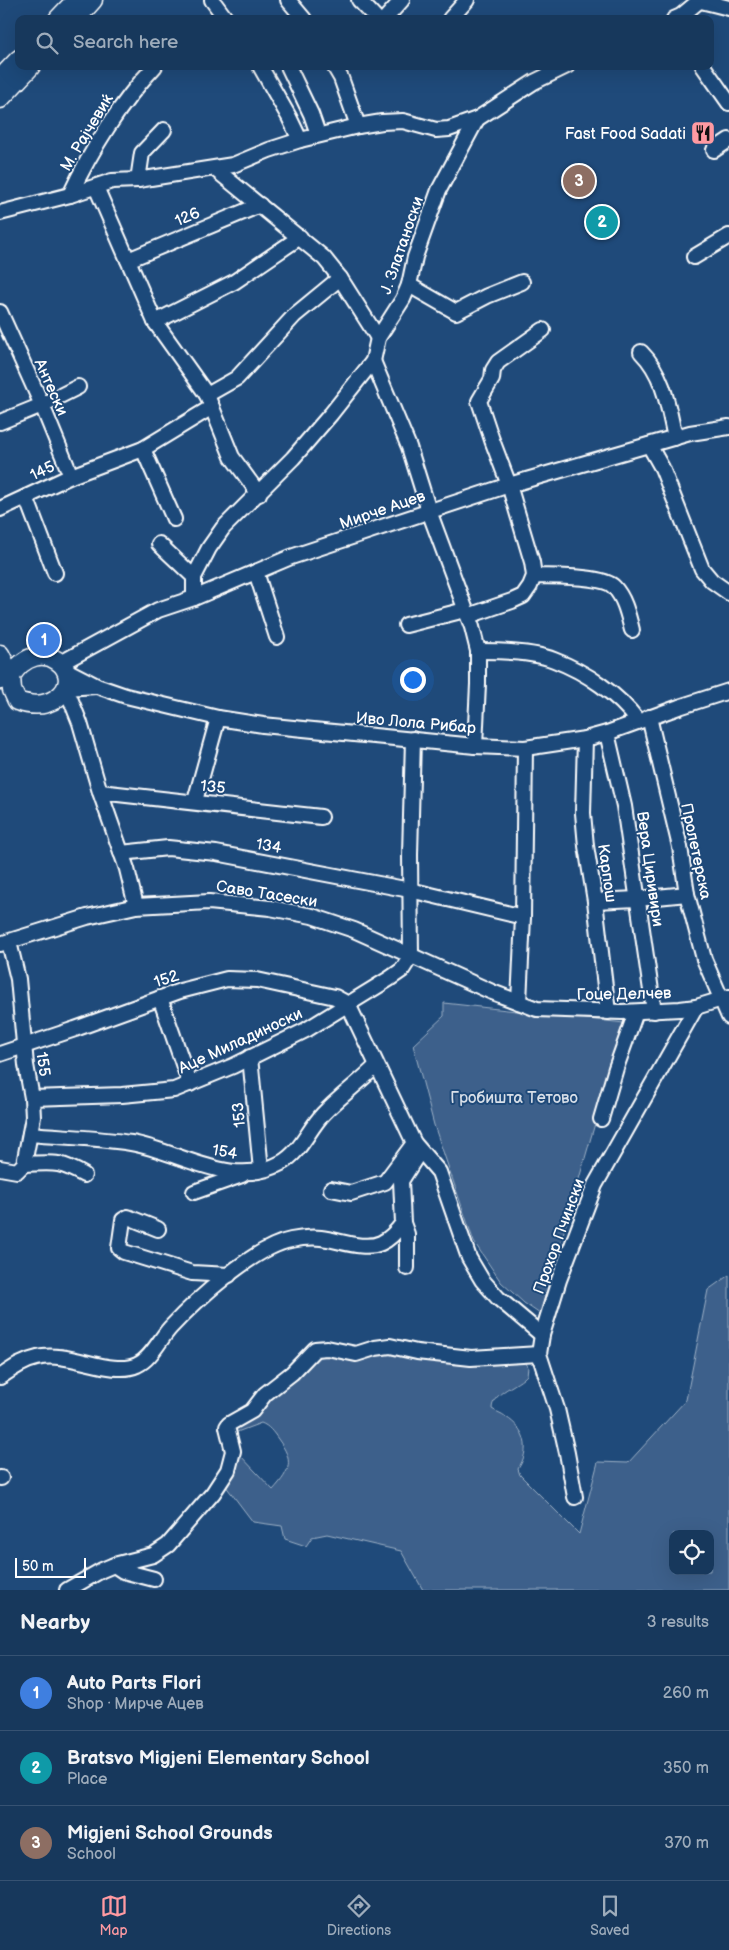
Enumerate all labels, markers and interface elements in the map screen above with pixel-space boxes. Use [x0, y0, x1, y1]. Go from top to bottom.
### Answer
search box [15, 15, 714, 70]
icon: search [33, 29, 61, 57]
text: Search here [73, 31, 178, 54]
street label: М. Рајчевиќ [57, 90, 118, 175]
restaurant icon: Fast Food Sadati [690, 120, 716, 146]
place label: Fast Food Sadati [565, 125, 686, 144]
pin: 3 [563, 162, 595, 200]
street label: Ј. Златаноски [377, 194, 428, 297]
pin: 2 [586, 203, 618, 241]
street label: 126 [172, 204, 203, 231]
street label: Антески [29, 355, 72, 419]
street label: 145 [27, 457, 58, 485]
street label: Мирче Ацев [337, 487, 428, 534]
pin: 1 [28, 621, 60, 659]
your location [400, 667, 426, 693]
street label: Иво Лола Рибар [355, 709, 477, 738]
street label: 135 [199, 777, 226, 798]
street label: Пролетерска [676, 801, 715, 902]
street label: Вера Циривири [632, 810, 667, 928]
street label: 134 [254, 835, 283, 858]
street label: Карпош [593, 843, 620, 904]
street label: Саво Тасески [215, 877, 319, 912]
street label: 152 [152, 966, 182, 992]
street label: Гоце Делчев [577, 984, 672, 1005]
street label: Аце Миладиноски [175, 1004, 306, 1079]
street label: 155 [31, 1051, 54, 1078]
park label: Гробишта Тетово [450, 1089, 578, 1108]
street label: 153 [229, 1101, 250, 1128]
street label: 154 [211, 1141, 239, 1164]
street label: Прохор Пчински [530, 1176, 589, 1297]
map controls [669, 1530, 714, 1575]
button: locate [669, 1530, 714, 1575]
scale bar [15, 1555, 86, 1578]
text: 50 m [22, 1558, 54, 1575]
text: Nearby [20, 1610, 90, 1635]
text: 3 results [647, 1613, 709, 1632]
text: Auto Parts Flori [67, 1672, 201, 1695]
text: 1 [33, 1684, 39, 1703]
text: 260 m [663, 1684, 709, 1703]
text: Shop · Мирче Ацев [67, 1695, 204, 1714]
text: Bratsvo Migjeni Elementary School [67, 1747, 370, 1770]
text: 2 [31, 1759, 41, 1778]
text: 350 m [663, 1759, 709, 1778]
text: Place [67, 1770, 108, 1789]
text: Migjeni School Grounds [67, 1822, 273, 1845]
text: 3 [31, 1834, 41, 1853]
text: 370 m [664, 1834, 709, 1853]
text: School [67, 1845, 116, 1864]
tab: Map [100, 1892, 128, 1939]
tab: Directions [327, 1892, 391, 1939]
tab: Saved [590, 1892, 629, 1939]

